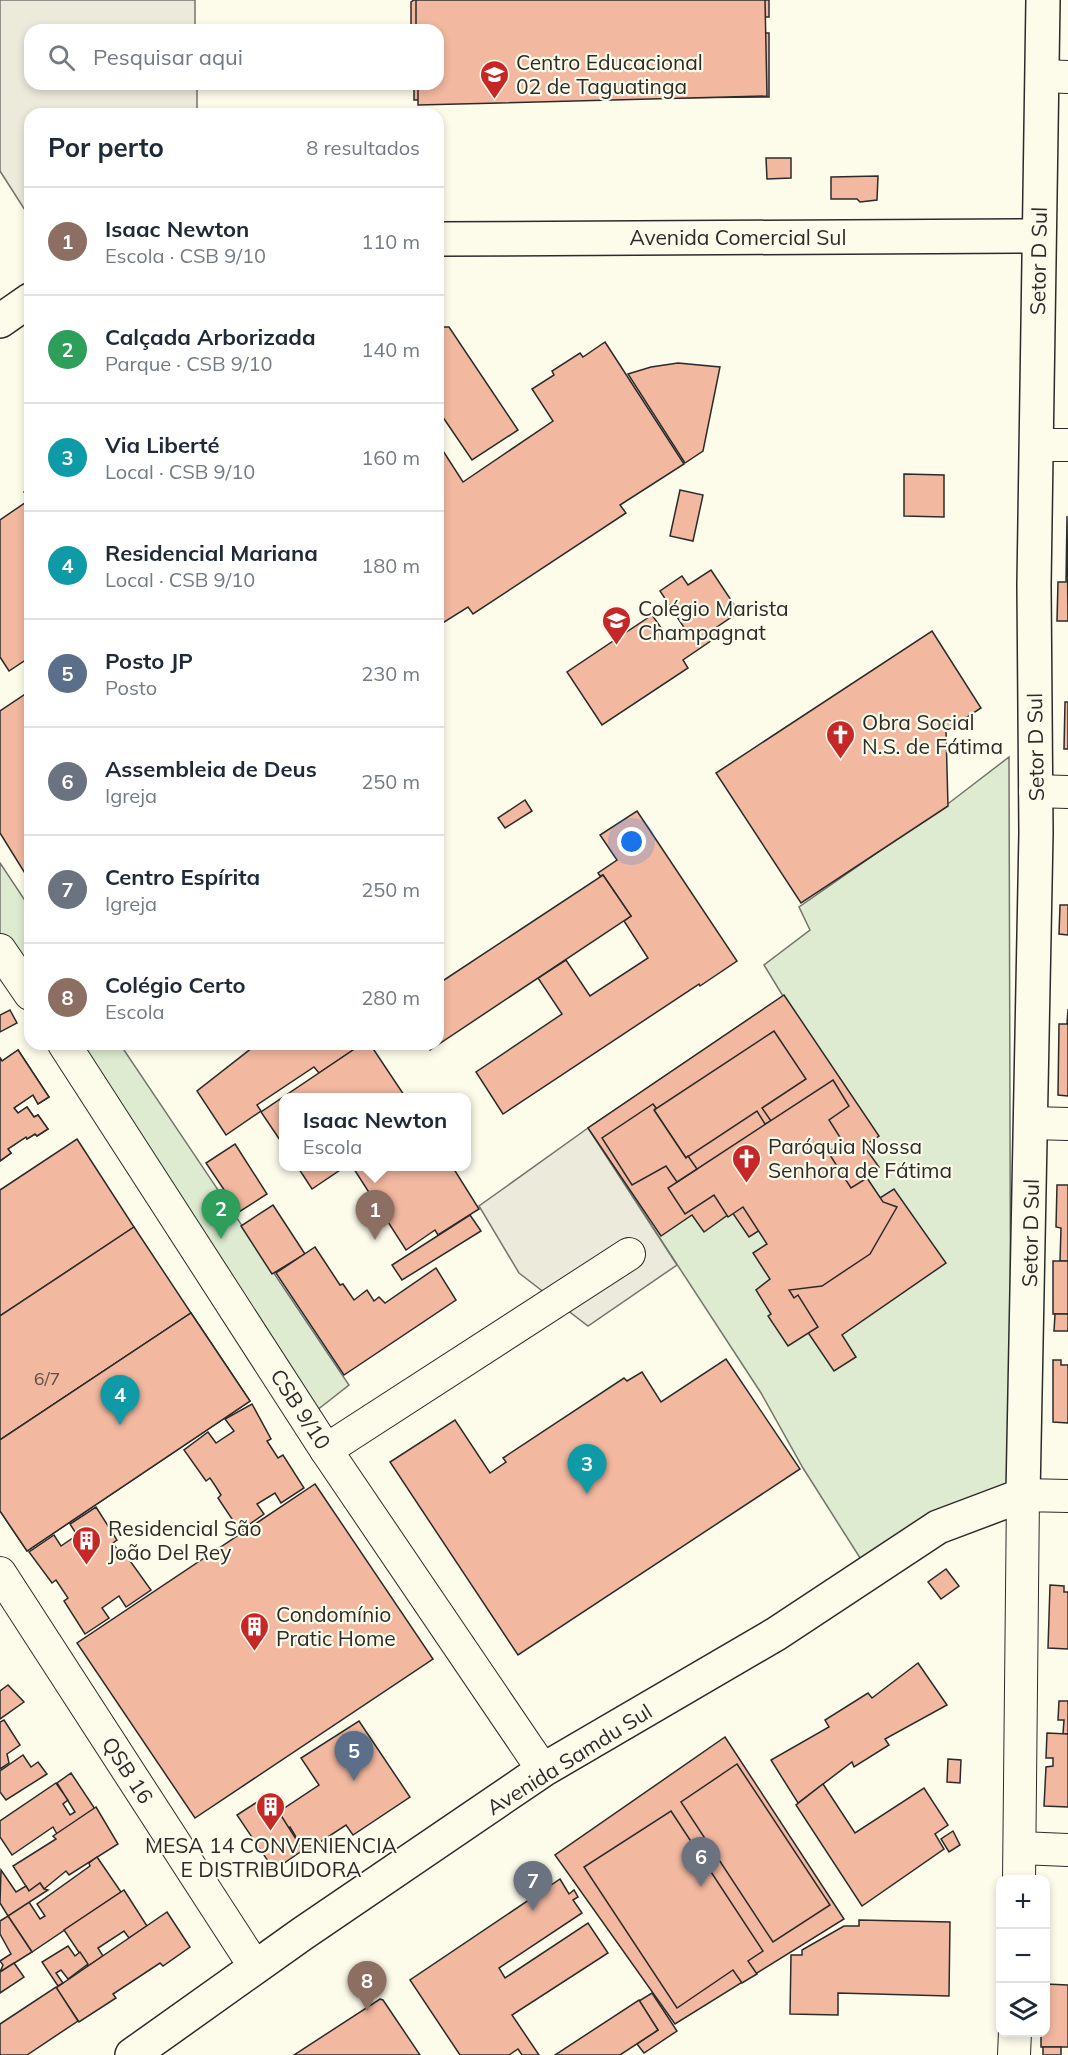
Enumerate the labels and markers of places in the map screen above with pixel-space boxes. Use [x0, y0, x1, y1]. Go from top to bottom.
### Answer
place label: Centro Educacional 02 de Taguatinga [516, 49, 703, 99]
school or university icon: Centro Educacional 02 de Taguatinga [479, 58, 511, 100]
place label: Colégio Marista Champagnat [638, 595, 789, 645]
school or university icon: Colégio Marista Champagnat [601, 604, 633, 646]
place label: Obra Social N.S. de Fátima [862, 709, 1003, 759]
church icon: Obra Social N.S. de Fátima [825, 718, 857, 760]
place label: Paróquia Nossa Senhora de Fátima [768, 1133, 952, 1183]
church icon: Paróquia Nossa Senhora de Fátima [731, 1142, 763, 1184]
pin: 2 [202, 1190, 240, 1239]
pin: 1 [356, 1190, 394, 1240]
pin: 4 [100, 1376, 140, 1425]
pin: 3 [568, 1444, 606, 1494]
place label: Residencial São João Del Rey [108, 1515, 262, 1565]
building icon: Residencial São João Del Rey [71, 1524, 103, 1566]
place label: Condomínio Pratic Home [276, 1601, 396, 1651]
building icon: Condomínio Pratic Home [239, 1610, 271, 1652]
pin: 5 [334, 1732, 374, 1781]
building icon: MESA 14 CONVENIENCIA E DISTRIBUIDORA [255, 1790, 287, 1832]
place label: MESA 14 CONVENIENCIA E DISTRIBUIDORA [145, 1832, 398, 1882]
pin: 6 [682, 1838, 720, 1887]
pin: 7 [514, 1862, 552, 1911]
pin: 8 [348, 1962, 386, 2011]

